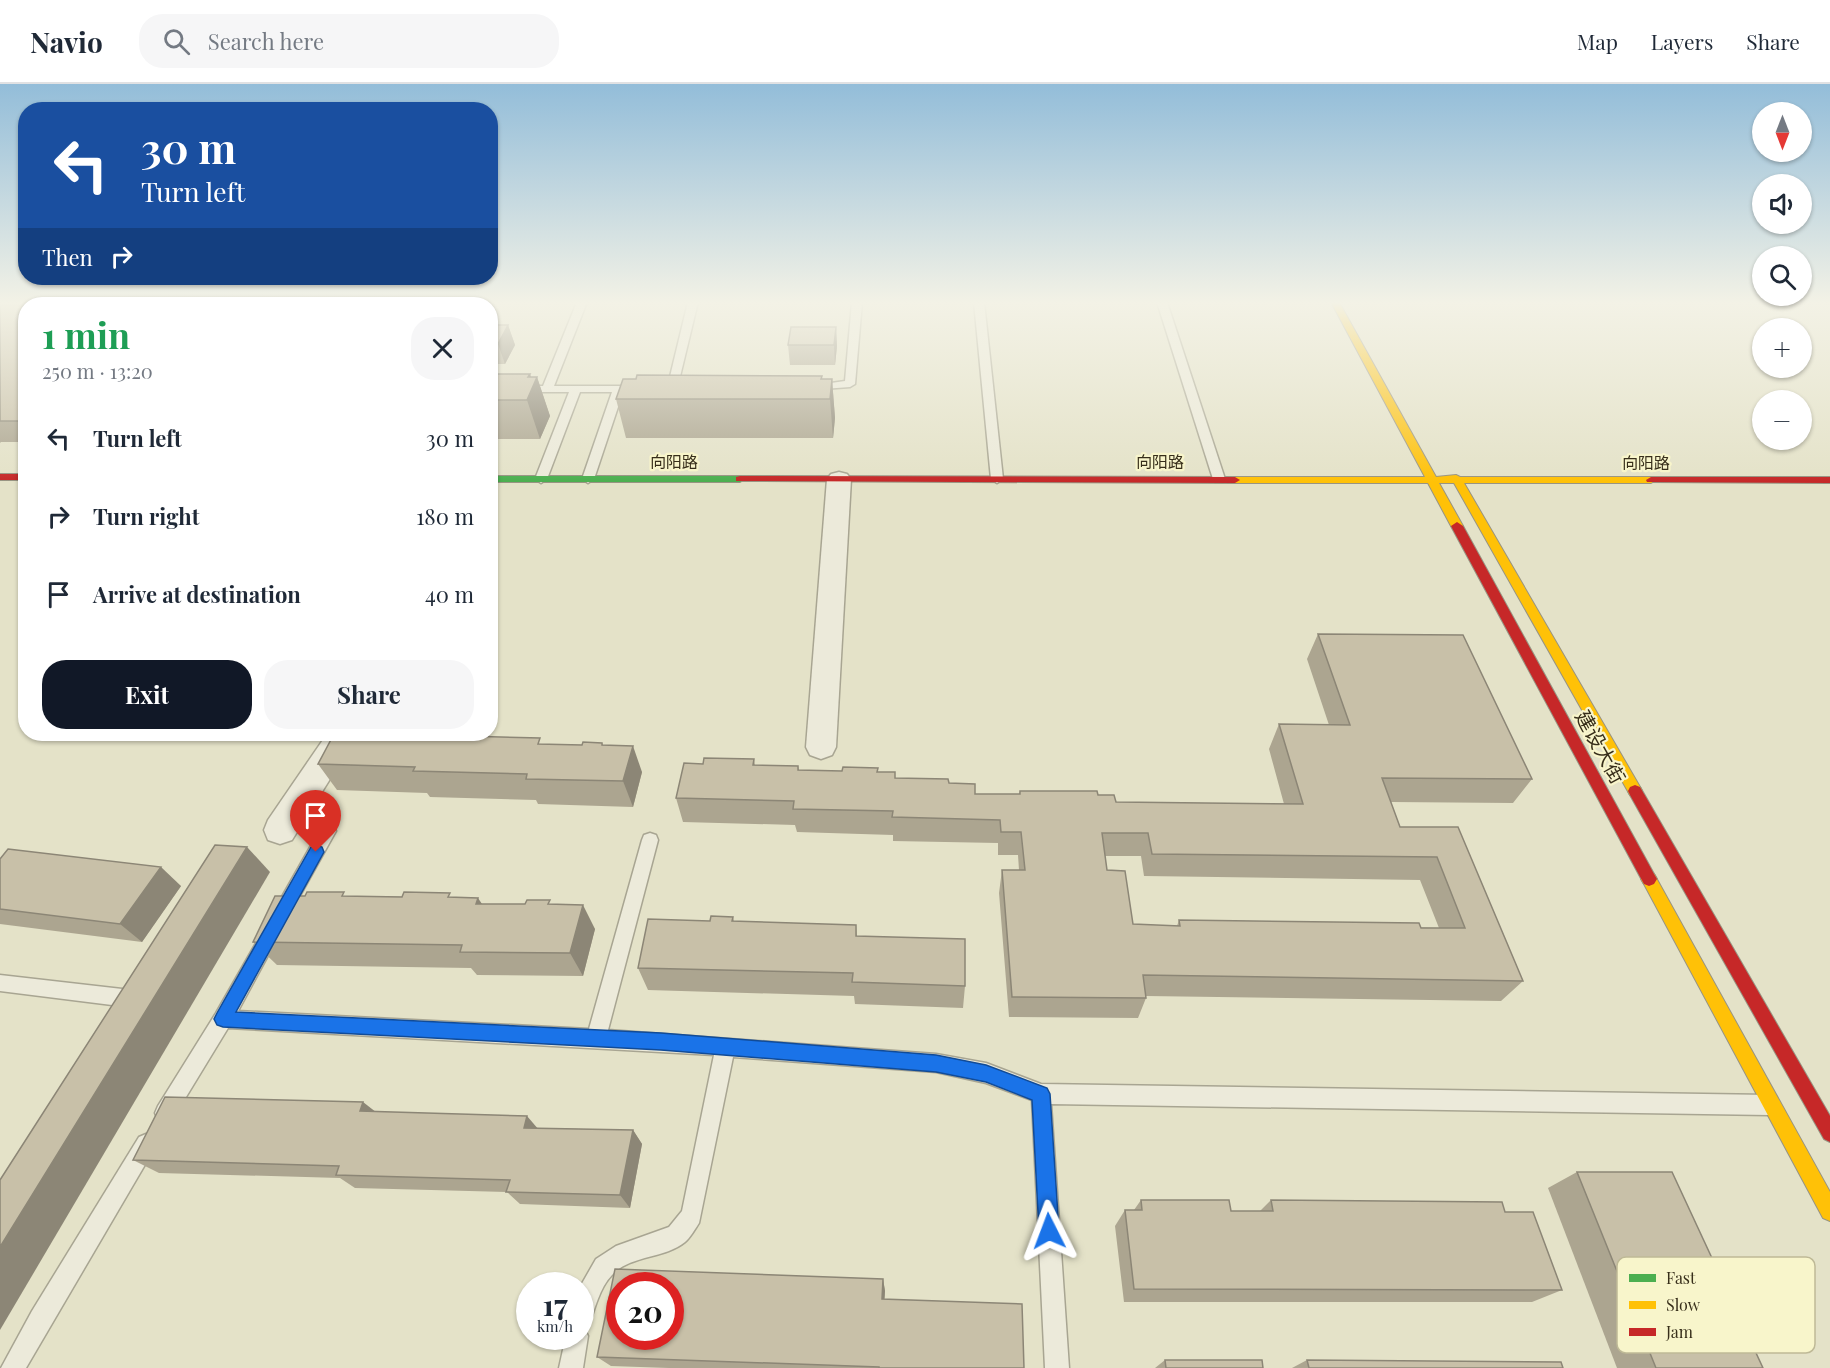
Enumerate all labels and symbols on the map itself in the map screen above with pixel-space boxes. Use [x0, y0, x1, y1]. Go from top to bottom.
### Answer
north arrow [1752, 102, 1812, 162]
street label: 向阳路 [650, 451, 698, 472]
street label: 向阳路 [1136, 451, 1184, 472]
street label: 向阳路 [1622, 452, 1670, 473]
street label: 建设大街 [1570, 705, 1633, 788]
pin [290, 790, 341, 852]
position arrow [1017, 1199, 1081, 1263]
legend [1617, 1257, 1815, 1353]
text: Fast [1666, 1267, 1696, 1288]
speed limit sign: 20 [606, 1272, 684, 1350]
text: Slow [1666, 1294, 1701, 1315]
text: Jam [1665, 1321, 1693, 1342]

